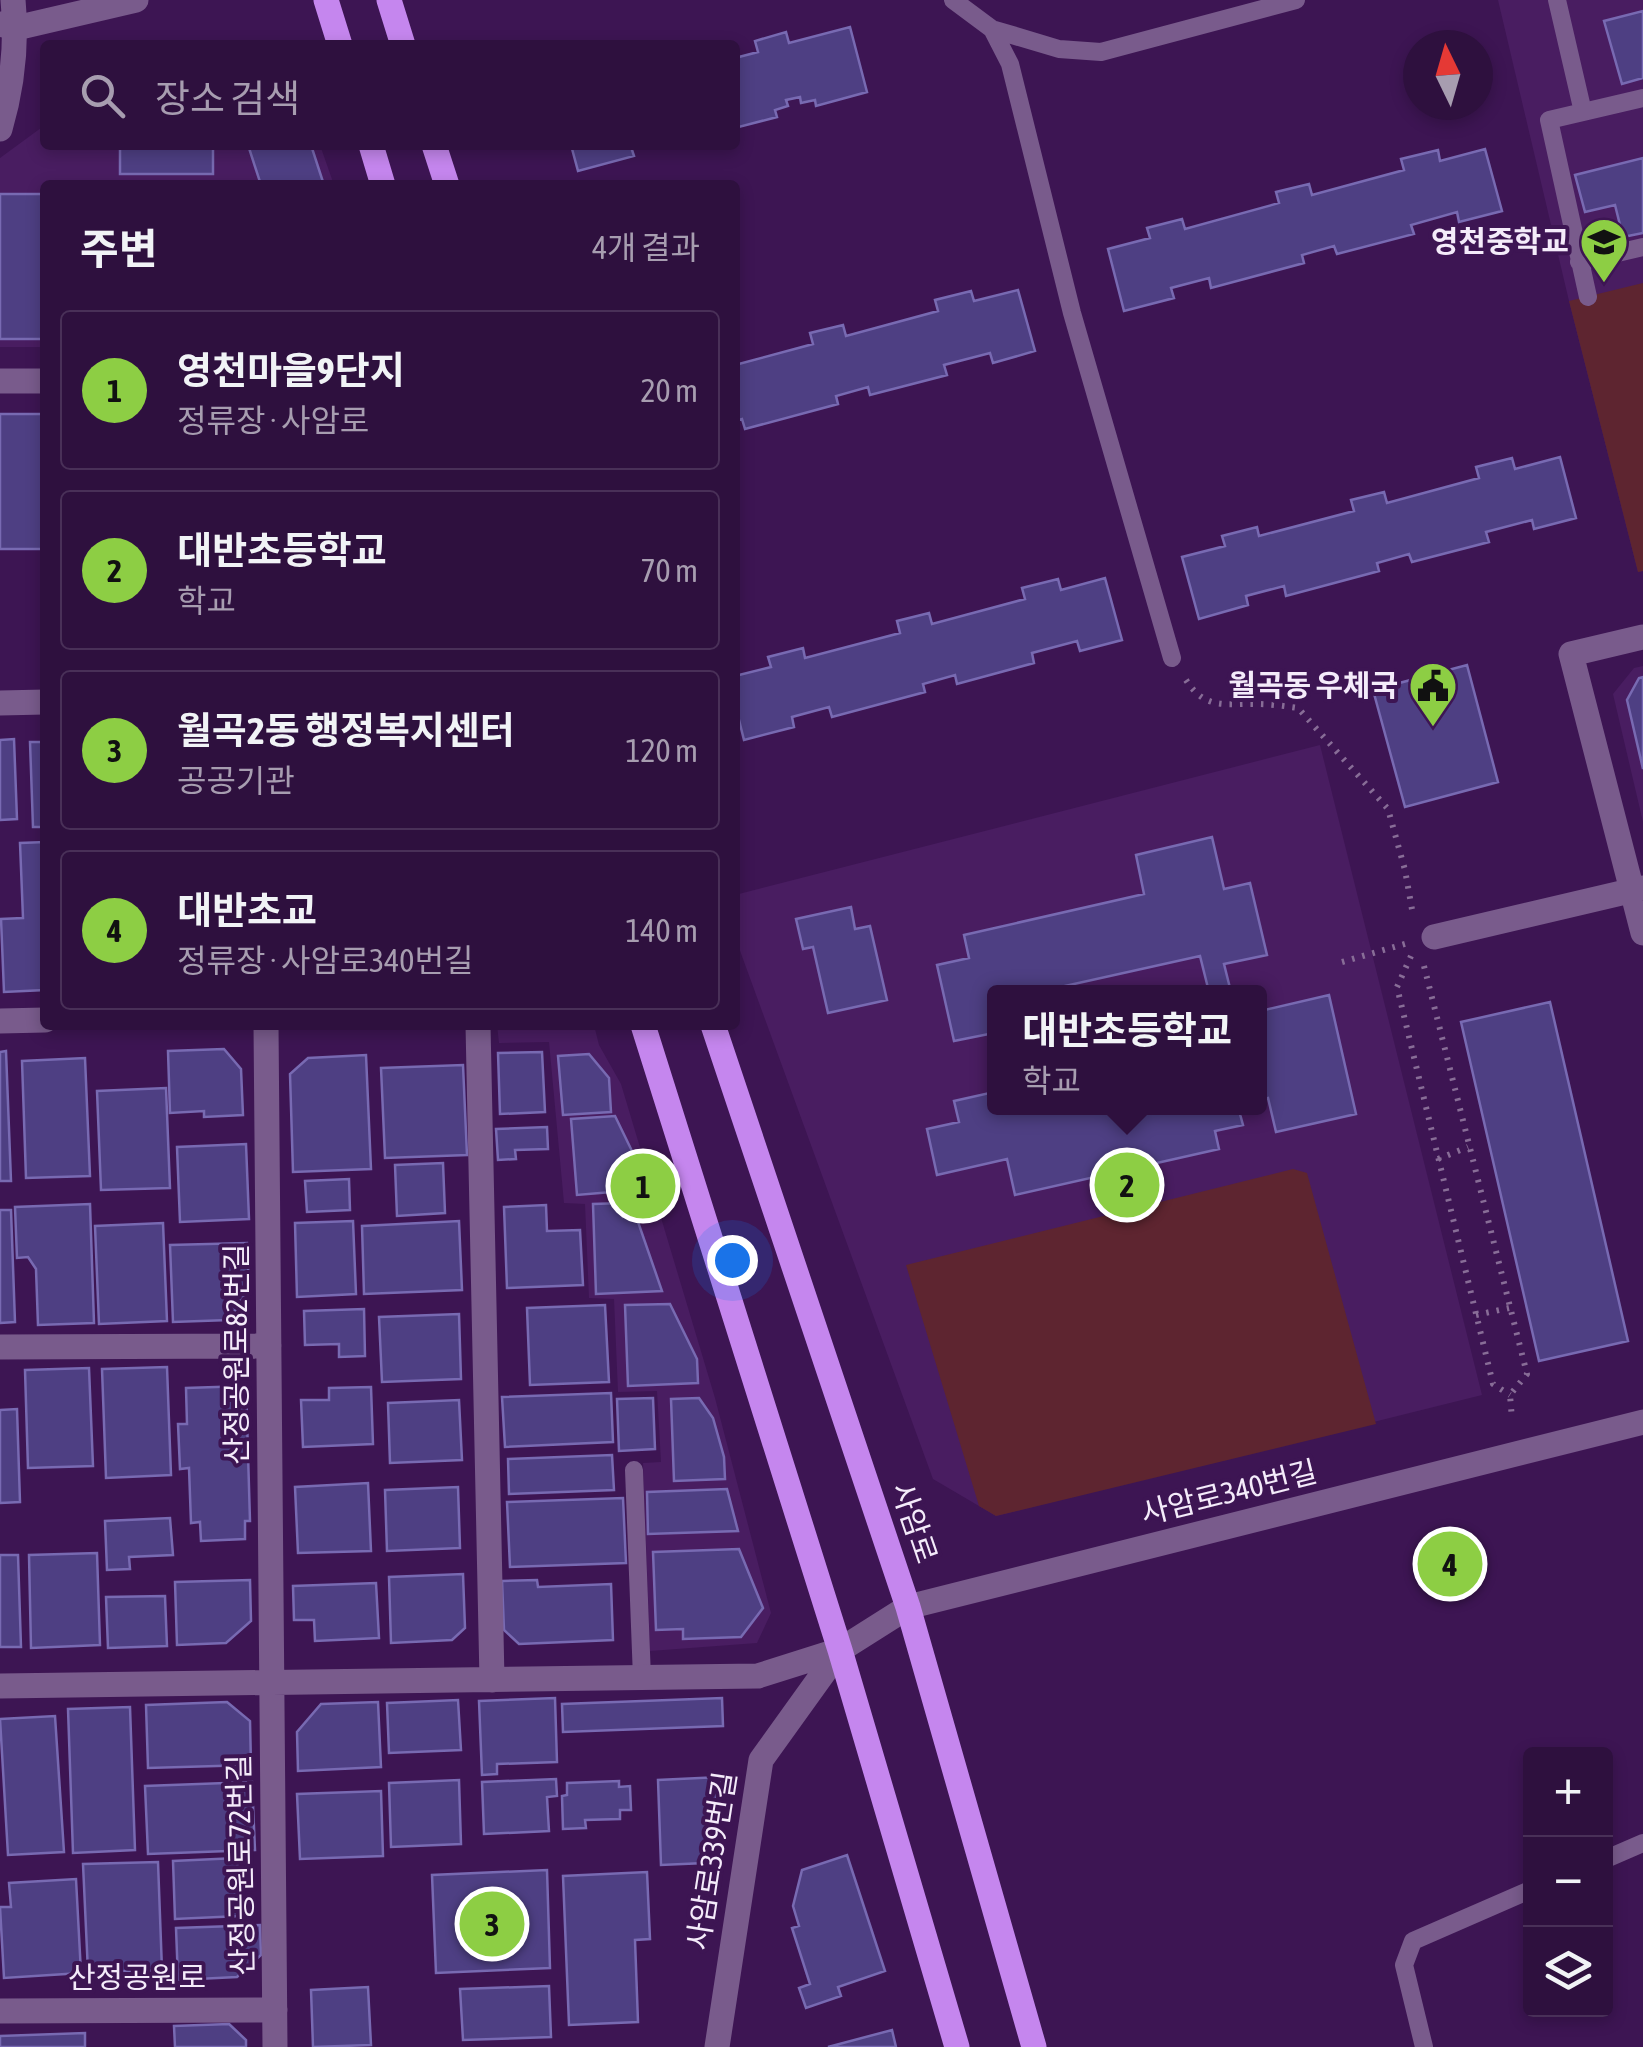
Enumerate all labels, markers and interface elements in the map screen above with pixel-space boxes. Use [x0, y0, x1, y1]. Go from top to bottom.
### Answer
north arrow [1403, 30, 1493, 120]
search box [40, 40, 740, 150]
icon: search [75, 68, 130, 123]
text: 장소 검색 [155, 77, 300, 120]
school or university icon: 영천중학교 [1578, 216, 1630, 284]
place label: 영천중학교 [1431, 224, 1569, 258]
text: 주변 [80, 225, 157, 273]
text: 4개 결과 [592, 229, 700, 266]
text: 영천마을9단지 [177, 349, 405, 392]
text: 1 [107, 372, 122, 409]
text: 20 m [640, 372, 698, 409]
text: 정류장 · 사암로 [177, 402, 369, 439]
text: 대반초등학교 [177, 529, 387, 572]
text: 2 [107, 552, 122, 589]
text: 70 m [640, 552, 698, 589]
text: 학교 [177, 582, 236, 619]
public building icon: 월곡동 우체국 [1407, 660, 1459, 728]
place label: 월곡동 우체국 [1228, 668, 1398, 702]
text: 월곡2동 행정복지센터 [177, 709, 515, 752]
text: 3 [107, 732, 122, 769]
text: 120 m [625, 732, 698, 769]
text: 공공기관 [177, 762, 295, 799]
text: 대반초교 [177, 889, 317, 932]
text: 4 [107, 912, 122, 949]
text: 140 m [625, 912, 698, 949]
text: 정류장 · 사암로340번길 [177, 942, 473, 979]
popup [987, 985, 1267, 1115]
text: 대반초등학교 [1022, 1009, 1232, 1052]
text: 학교 [1022, 1062, 1081, 1099]
pin: 1 [610, 1148, 676, 1224]
pin: 2 [1094, 1148, 1160, 1222]
your location [707, 1235, 758, 1286]
street label: 산정공원로82번길 [219, 1243, 253, 1465]
street label: 사암로340번길 [1137, 1454, 1320, 1530]
street label: 사암로 [885, 1478, 944, 1567]
pin: 4 [1418, 1526, 1482, 1602]
map controls [1523, 1747, 1613, 2017]
button: + [1523, 1747, 1613, 1837]
street label: 산정공원로72번길 [221, 1754, 259, 1976]
street label: 사암로339번길 [680, 1769, 742, 1953]
button: − [1523, 1837, 1613, 1927]
pin: 3 [460, 1886, 524, 1962]
button: layers [1523, 1927, 1613, 2017]
street label: 산정공원로 [68, 1960, 206, 1994]

